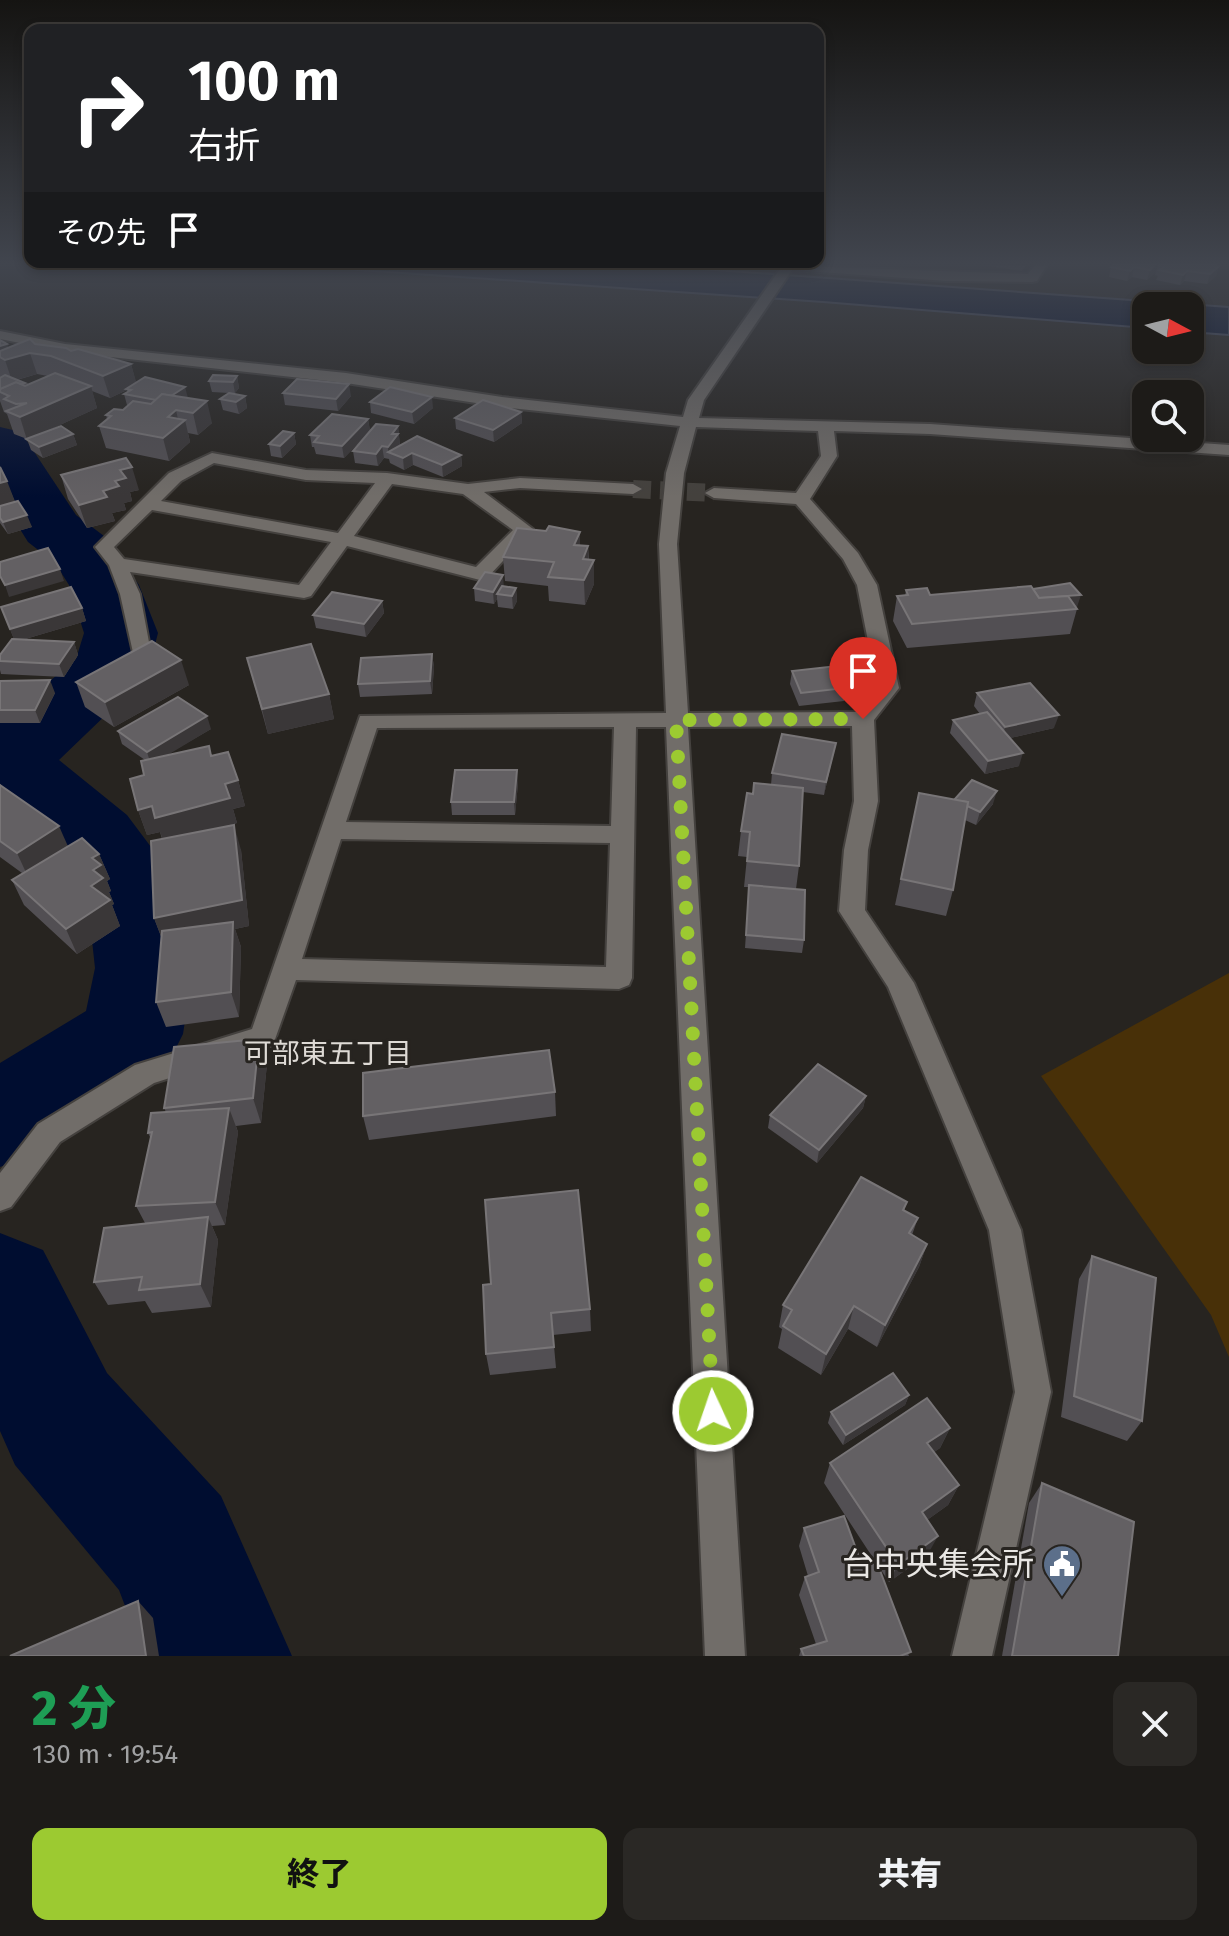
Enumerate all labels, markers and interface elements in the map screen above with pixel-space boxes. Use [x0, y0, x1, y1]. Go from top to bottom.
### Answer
text: 100 m [188, 48, 340, 115]
icon: right [56, 56, 160, 160]
text: 右折 [188, 124, 260, 168]
icon: arrive [162, 208, 206, 252]
text: その先 [56, 215, 146, 251]
north arrow [1132, 292, 1204, 364]
map controls [1132, 292, 1204, 452]
button: search [1132, 380, 1204, 452]
pin [829, 637, 897, 719]
icon: arrive [841, 649, 885, 693]
district label: 可部東五丁目 [244, 1037, 412, 1070]
position arrow [671, 1369, 755, 1453]
public building icon: 台中央集会所 [1041, 1543, 1083, 1598]
place label: 台中央集会所 [842, 1545, 1034, 1583]
text: 2 分 [32, 1680, 116, 1738]
button: close [1113, 1682, 1197, 1766]
text: 130 m · 19:54 [32, 1739, 178, 1770]
button: 終了 [32, 1828, 607, 1920]
button: 共有 [623, 1828, 1197, 1920]

